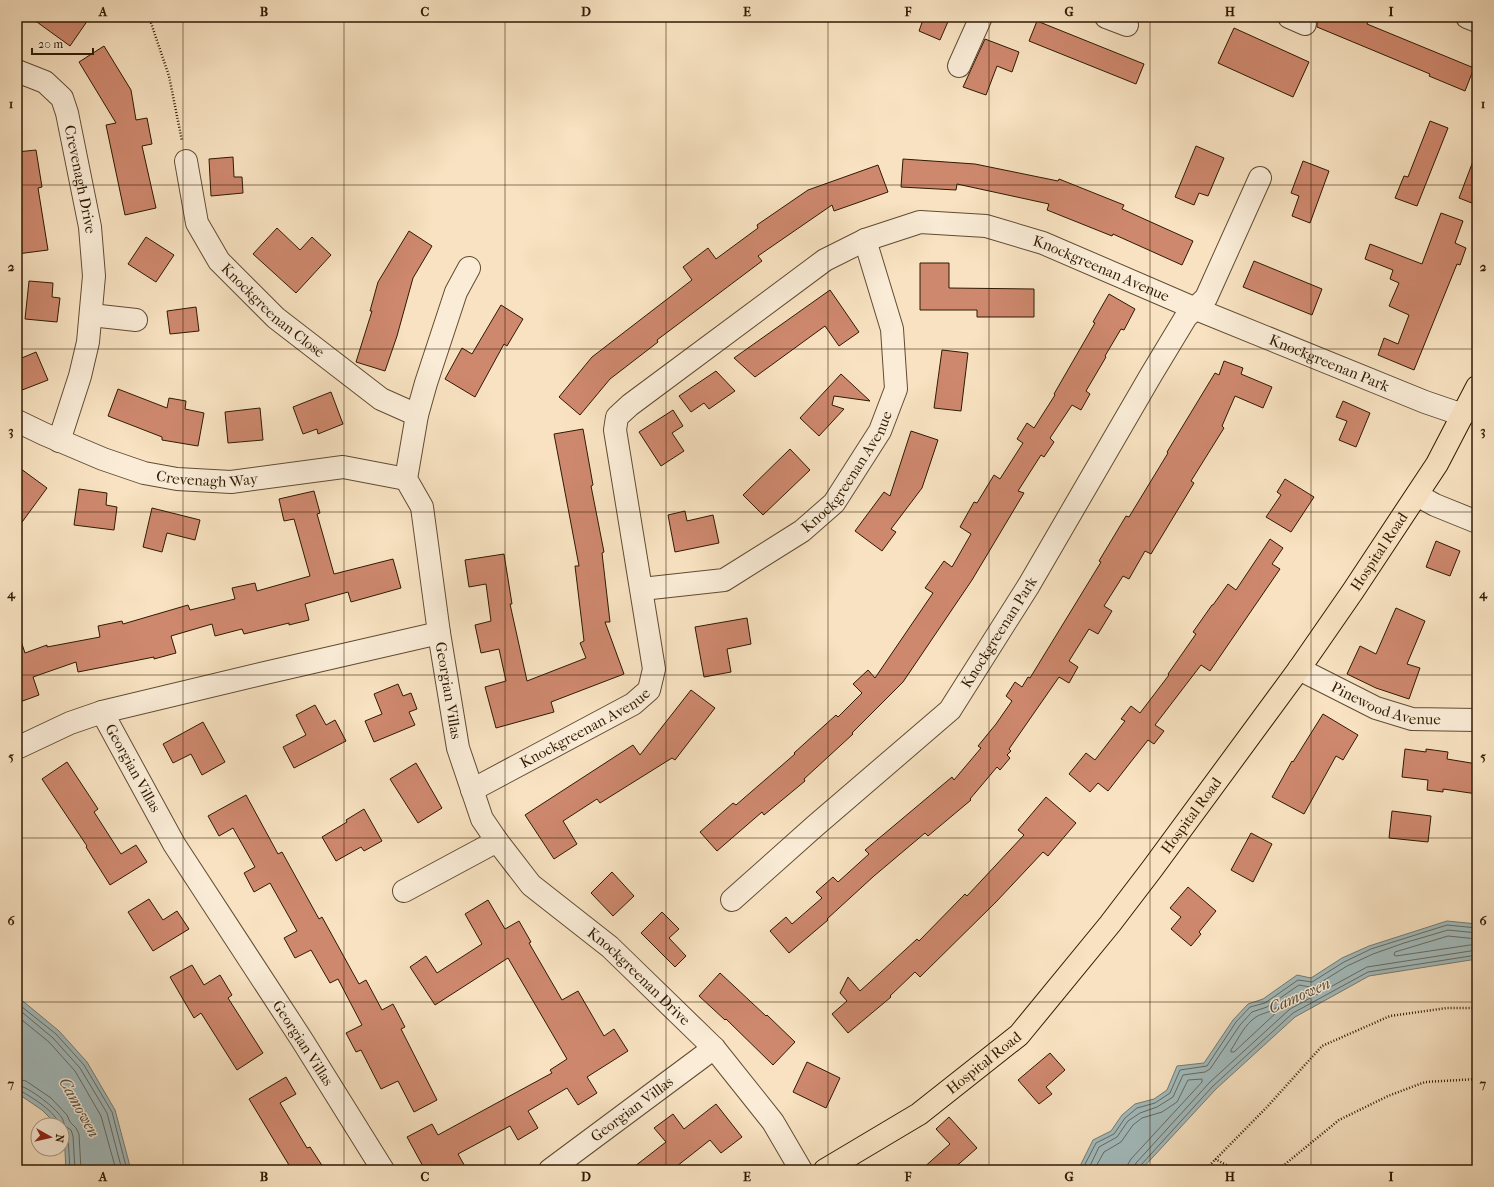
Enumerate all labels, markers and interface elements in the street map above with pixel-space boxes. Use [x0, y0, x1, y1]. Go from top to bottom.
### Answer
text: A [98, 4, 108, 19]
text: B [260, 4, 269, 19]
text: C [421, 4, 430, 19]
text: D [581, 4, 591, 19]
text: E [743, 4, 751, 19]
text: F [904, 4, 912, 19]
text: G [1064, 4, 1074, 19]
text: H [1225, 4, 1236, 19]
text: I [1388, 4, 1394, 19]
scale bar [32, 30, 93, 56]
text: 20 m [38, 37, 63, 51]
text: 1 [9, 96, 14, 111]
text: 1 [1481, 96, 1486, 111]
street label: Crevenagh Drive [61, 124, 100, 235]
street label: Knockgreenan Avenue [1031, 232, 1173, 306]
text: 2 [8, 259, 15, 274]
street label: Knockgreenan Close [217, 259, 329, 362]
text: 2 [1480, 259, 1487, 274]
street label: Knockgreenan Park [1266, 331, 1392, 396]
street label: Knockgreenan Avenue [798, 408, 896, 536]
text: 3 [8, 423, 14, 439]
text: 3 [1480, 423, 1486, 439]
street label: Crevenagh Way [155, 466, 260, 491]
street label: Hospital Road [1347, 508, 1412, 594]
street label: Knockgreenan Park [957, 573, 1041, 691]
text: 4 [6, 586, 16, 602]
text: 4 [1478, 586, 1488, 602]
street label: Georgian Villas [432, 641, 465, 741]
street label: Pinewood Avenue [1328, 678, 1441, 728]
street label: Knockgreenan Avenue [517, 684, 654, 772]
street label: Georgian Villas [101, 721, 165, 816]
text: 5 [8, 749, 14, 764]
text: 5 [1480, 749, 1486, 764]
street label: Hospital Road [1157, 773, 1226, 857]
text: 6 [7, 913, 15, 928]
text: 6 [1479, 913, 1487, 928]
street label: Knockgreenan Drive [584, 924, 695, 1029]
water label: Camowen [1265, 973, 1333, 1017]
street label: Georgian Villas [269, 997, 338, 1089]
street label: Hospital Road [943, 1027, 1025, 1098]
street label: Georgian Villas [587, 1072, 677, 1146]
water label: Camowen [55, 1074, 104, 1141]
text: 7 [7, 1076, 15, 1091]
text: 7 [1479, 1076, 1487, 1091]
north arrow [30, 1117, 70, 1157]
text: N [52, 1133, 66, 1144]
text: A [98, 1169, 108, 1184]
text: B [260, 1169, 269, 1184]
text: C [421, 1169, 430, 1184]
text: D [581, 1169, 591, 1184]
text: E [743, 1169, 751, 1184]
text: F [904, 1169, 912, 1184]
text: G [1064, 1169, 1074, 1184]
text: H [1225, 1169, 1236, 1184]
text: I [1388, 1169, 1394, 1184]

